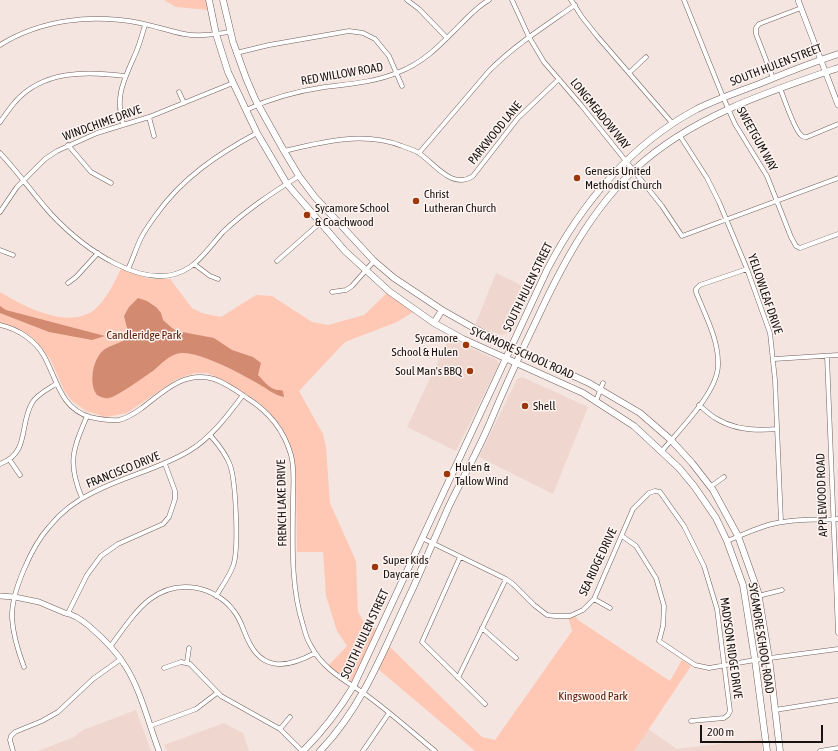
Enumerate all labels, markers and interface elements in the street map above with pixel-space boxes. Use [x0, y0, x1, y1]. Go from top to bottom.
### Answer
street label: SOUTH HULEN STREET [728, 41, 824, 89]
street label: RED WILLOW ROAD [300, 60, 384, 88]
street label: LONGMEADOW WAY [567, 76, 633, 152]
street label: PARKWOOD LANE [465, 99, 525, 167]
street label: WINDCHIME DRIVE [61, 102, 143, 144]
street label: SWEETGUM WAY [733, 104, 781, 174]
place label: Genesis United Methodist Church [585, 164, 662, 192]
marker: Genesis United Methodist Church [572, 173, 582, 183]
place label: Christ Lutheran Church [424, 187, 496, 215]
marker: Christ Lutheran Church [411, 196, 421, 206]
place label: Sycamore School & Coachwood [315, 201, 389, 229]
marker: Sycamore School & Coachwood [302, 210, 312, 220]
street label: SOUTH HULEN STREET [500, 240, 556, 334]
street label: YELLOWLEAF DRIVE [745, 252, 785, 336]
street label: SYCAMORE SCHOOL ROAD [468, 324, 576, 382]
park label: Candleridge Park [106, 328, 182, 342]
place label: Sycamore School & Hulen [392, 331, 458, 359]
marker: Sycamore School & Hulen [461, 340, 471, 350]
place label: Soul Man's BBQ [395, 364, 462, 378]
marker: Soul Man's BBQ [465, 366, 475, 376]
place label: Shell [533, 399, 556, 413]
marker: Shell [520, 401, 530, 411]
street label: FRANCISCO DRIVE [84, 449, 162, 491]
street label: APPLEWOOD ROAD [813, 453, 831, 537]
street label: FRENCH LAKE DRIVE [274, 459, 290, 547]
place label: Hulen & Tallow Wind [455, 460, 509, 488]
marker: Hulen & Tallow Wind [442, 469, 452, 479]
street label: SEA RIDGE DRIVE [576, 526, 620, 598]
place label: Super Kids Daycare [383, 553, 429, 581]
marker: Super Kids Daycare [370, 562, 380, 572]
street label: SYCAMORE SCHOOL ROAD [745, 581, 777, 695]
street label: SOUTH HULEN STREET [338, 587, 392, 681]
street label: MADYSON RIDGE DRIVE [717, 596, 745, 700]
park label: Kingswood Park [558, 689, 628, 703]
scale bar [702, 717, 825, 743]
text: 200 m [707, 725, 734, 739]

